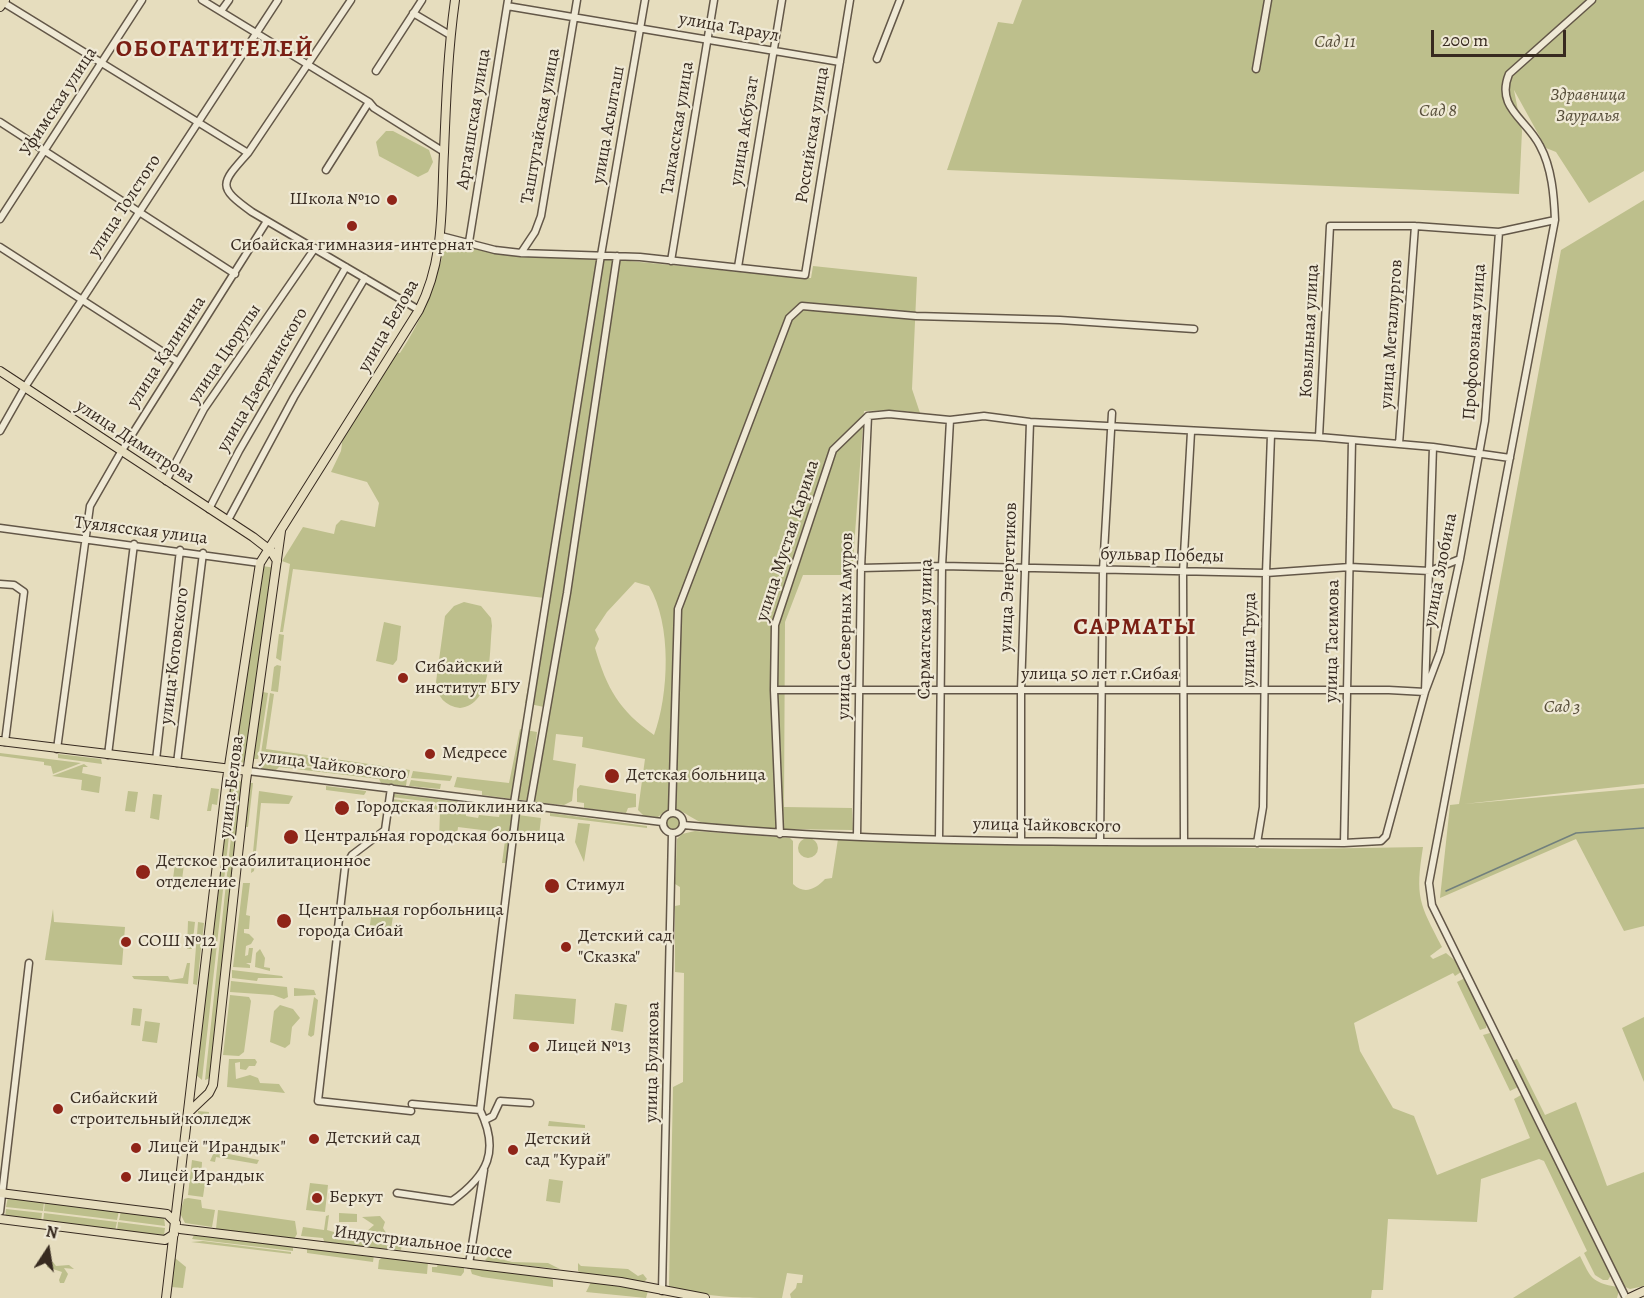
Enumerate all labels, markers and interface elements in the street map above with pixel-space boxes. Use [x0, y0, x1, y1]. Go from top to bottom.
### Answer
street label: улица Тараул [677, 9, 781, 47]
scale bar [1434, 18, 1569, 56]
text: 200 m [1442, 28, 1488, 52]
park label: Сад 11 [1314, 32, 1356, 54]
district label: ОБОГАТИТЕЛЕЙ [116, 36, 314, 64]
street label: Уфимская улица [16, 43, 102, 161]
street label: Таштугайская улица [517, 46, 565, 206]
street label: Аргаяшская улица [452, 47, 496, 191]
street label: Талкасская улица [657, 60, 699, 196]
street label: улица Асылташ [588, 64, 630, 186]
street label: Российская улица [792, 65, 834, 205]
street label: улица Акбузат [726, 75, 764, 187]
park label: Здравница Зауралья [1550, 85, 1626, 128]
park label: Сад 8 [1419, 101, 1457, 123]
street label: улица Толстого [84, 151, 166, 261]
place label: Школа №10 [289, 189, 380, 211]
marker: Школа №10 [385, 193, 399, 207]
marker: Сибайская гимназия-интернат [345, 219, 359, 233]
place label: Сибайская гимназия-интернат [230, 235, 474, 257]
street label: улица Металлургов [1376, 259, 1408, 409]
street label: Ковыльная улица [1296, 263, 1324, 399]
street label: Профсоюзная улица [1459, 263, 1491, 421]
street label: улица Белова [354, 276, 424, 376]
street label: улица Калинина [123, 292, 211, 412]
street label: улица Цюрупы [184, 300, 266, 408]
street label: улица Дзержинского [213, 304, 313, 456]
street label: улица Димитрова [71, 395, 199, 489]
street label: улица Мустая Карима [752, 457, 824, 625]
street label: улица Энергетиков [996, 502, 1022, 652]
street label: улица Злобина [1419, 511, 1463, 629]
street label: Туялясская улица [73, 512, 209, 550]
street label: улица Северных Амуров [834, 532, 858, 720]
street label: бульвар Победы [1100, 544, 1224, 568]
street label: Сарматская улица [914, 558, 938, 700]
street label: улица Тасимова [1321, 579, 1345, 703]
street label: улица Котовского [156, 586, 194, 726]
street label: улица Труда [1238, 592, 1262, 686]
district label: САРМАТЫ [1073, 614, 1197, 642]
place label: Сибайский институт БГУ [415, 657, 520, 700]
street label: улица 50 лет г.Сибая [1021, 664, 1179, 686]
marker: Сибайский институт БГУ [396, 671, 410, 685]
park label: Сад 3 [1544, 697, 1580, 719]
street label: улица Белова [215, 734, 249, 840]
place label: Медресе [442, 743, 507, 765]
street label: улица Чайковского [258, 746, 408, 786]
marker: Медресе [423, 747, 437, 761]
place label: Детская больница [626, 765, 766, 787]
marker: Детская больница [603, 767, 621, 785]
place label: Городская поликлиника [356, 797, 543, 819]
marker: Городская поликлиника [333, 799, 351, 817]
street label: улица Чайковского [973, 814, 1121, 838]
place label: Центральная городская больница [304, 826, 565, 848]
marker: Центральная городская больница [282, 828, 300, 846]
place label: Детское реабилитационное отделение [156, 851, 371, 894]
marker: Детское реабилитационное отделение [134, 863, 152, 881]
place label: Стимул [566, 875, 625, 897]
marker: Стимул [543, 877, 561, 895]
place label: Центральная горбольница города Сибай [298, 900, 504, 942]
marker: Центральная горбольница города Сибай [275, 912, 293, 930]
place label: Детский сад "Сказка" [578, 926, 672, 968]
place label: СОШ №12 [138, 931, 216, 953]
marker: СОШ №12 [119, 935, 133, 949]
marker: Детский сад "Сказка" [559, 940, 573, 954]
street label: улица Булякова [641, 1001, 665, 1123]
place label: Лицей №13 [546, 1036, 631, 1058]
marker: Лицей №13 [527, 1040, 541, 1054]
place label: Сибайский строительный колледж [70, 1088, 251, 1130]
marker: Сибайский строительный колледж [51, 1102, 65, 1116]
place label: Детский сад [326, 1128, 420, 1150]
place label: Детский сад "Курай" [525, 1129, 611, 1172]
marker: Детский сад [307, 1132, 321, 1146]
place label: Лицей "Ирандык" [148, 1137, 286, 1159]
marker: Лицей "Ирандык" [129, 1141, 143, 1155]
marker: Детский сад "Курай" [506, 1143, 520, 1157]
place label: Лицей Ирандык [138, 1166, 264, 1188]
marker: Лицей Ирандык [119, 1170, 133, 1184]
place label: Беркут [329, 1187, 383, 1209]
marker: Беркут [310, 1191, 324, 1205]
north arrow [18, 1220, 78, 1280]
text: N [44, 1220, 60, 1244]
street label: Индустриальное шоссе [332, 1221, 514, 1265]

